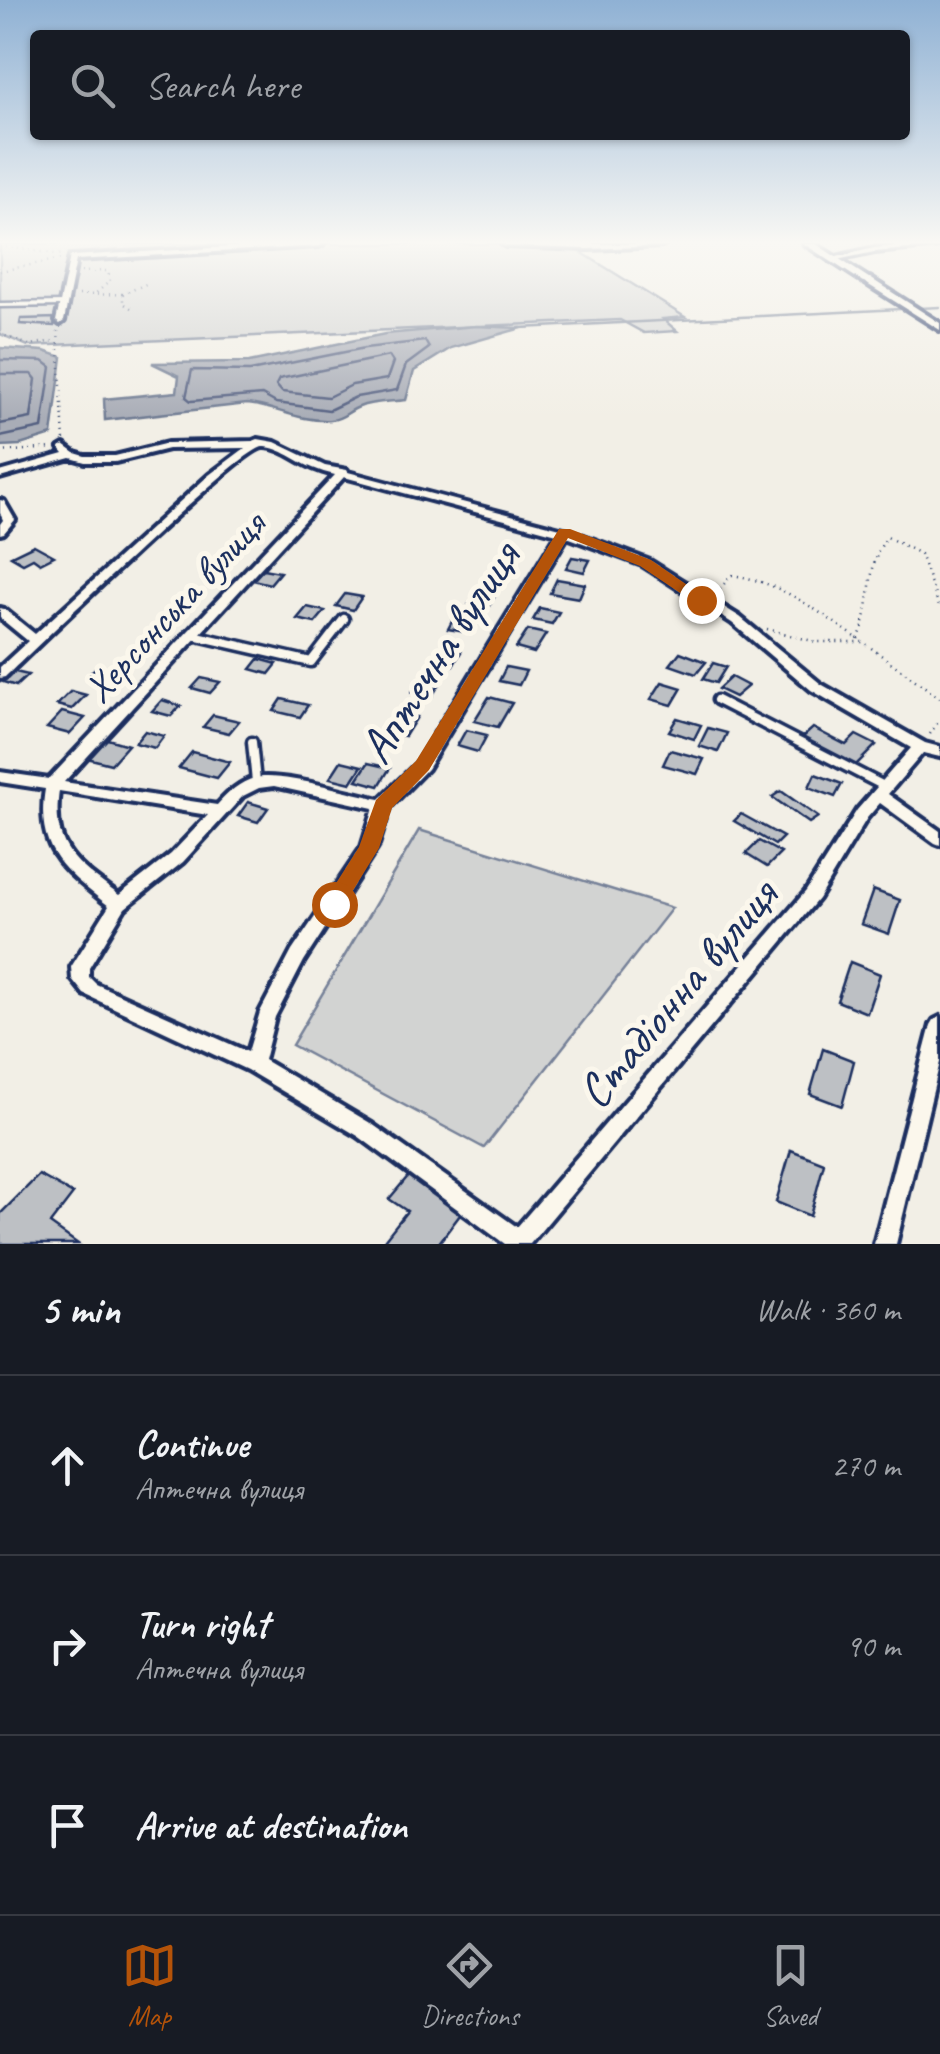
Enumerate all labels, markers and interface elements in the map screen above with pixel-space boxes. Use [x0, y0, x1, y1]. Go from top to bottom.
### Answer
search box [30, 30, 910, 140]
icon: search [65, 58, 120, 113]
text: Search here [145, 62, 300, 109]
street label: Херсонська вулиця [73, 498, 278, 713]
street label: Аптечна вулиця [345, 528, 534, 774]
route end [679, 578, 725, 624]
street label: Стадіонна вулиця [564, 865, 792, 1120]
route start [312, 882, 358, 928]
text: 5 min [40, 1283, 120, 1336]
text: Walk · 360 m [756, 1289, 900, 1330]
text: Continue [135, 1421, 249, 1468]
icon: ahead [40, 1438, 95, 1493]
text: 270 m [831, 1445, 900, 1486]
text: Аптечна вулиця [135, 1468, 303, 1509]
text: Turn right [135, 1601, 269, 1648]
icon: right [40, 1618, 95, 1673]
text: 90 m [846, 1625, 900, 1666]
text: Аптечна вулиця [135, 1648, 303, 1689]
icon: arrive [40, 1798, 95, 1853]
text: Arrive at destination [135, 1802, 407, 1849]
tab: Map [122, 1938, 177, 2033]
tab: Directions [421, 1938, 519, 2033]
tab: Saved [763, 1938, 818, 2033]

